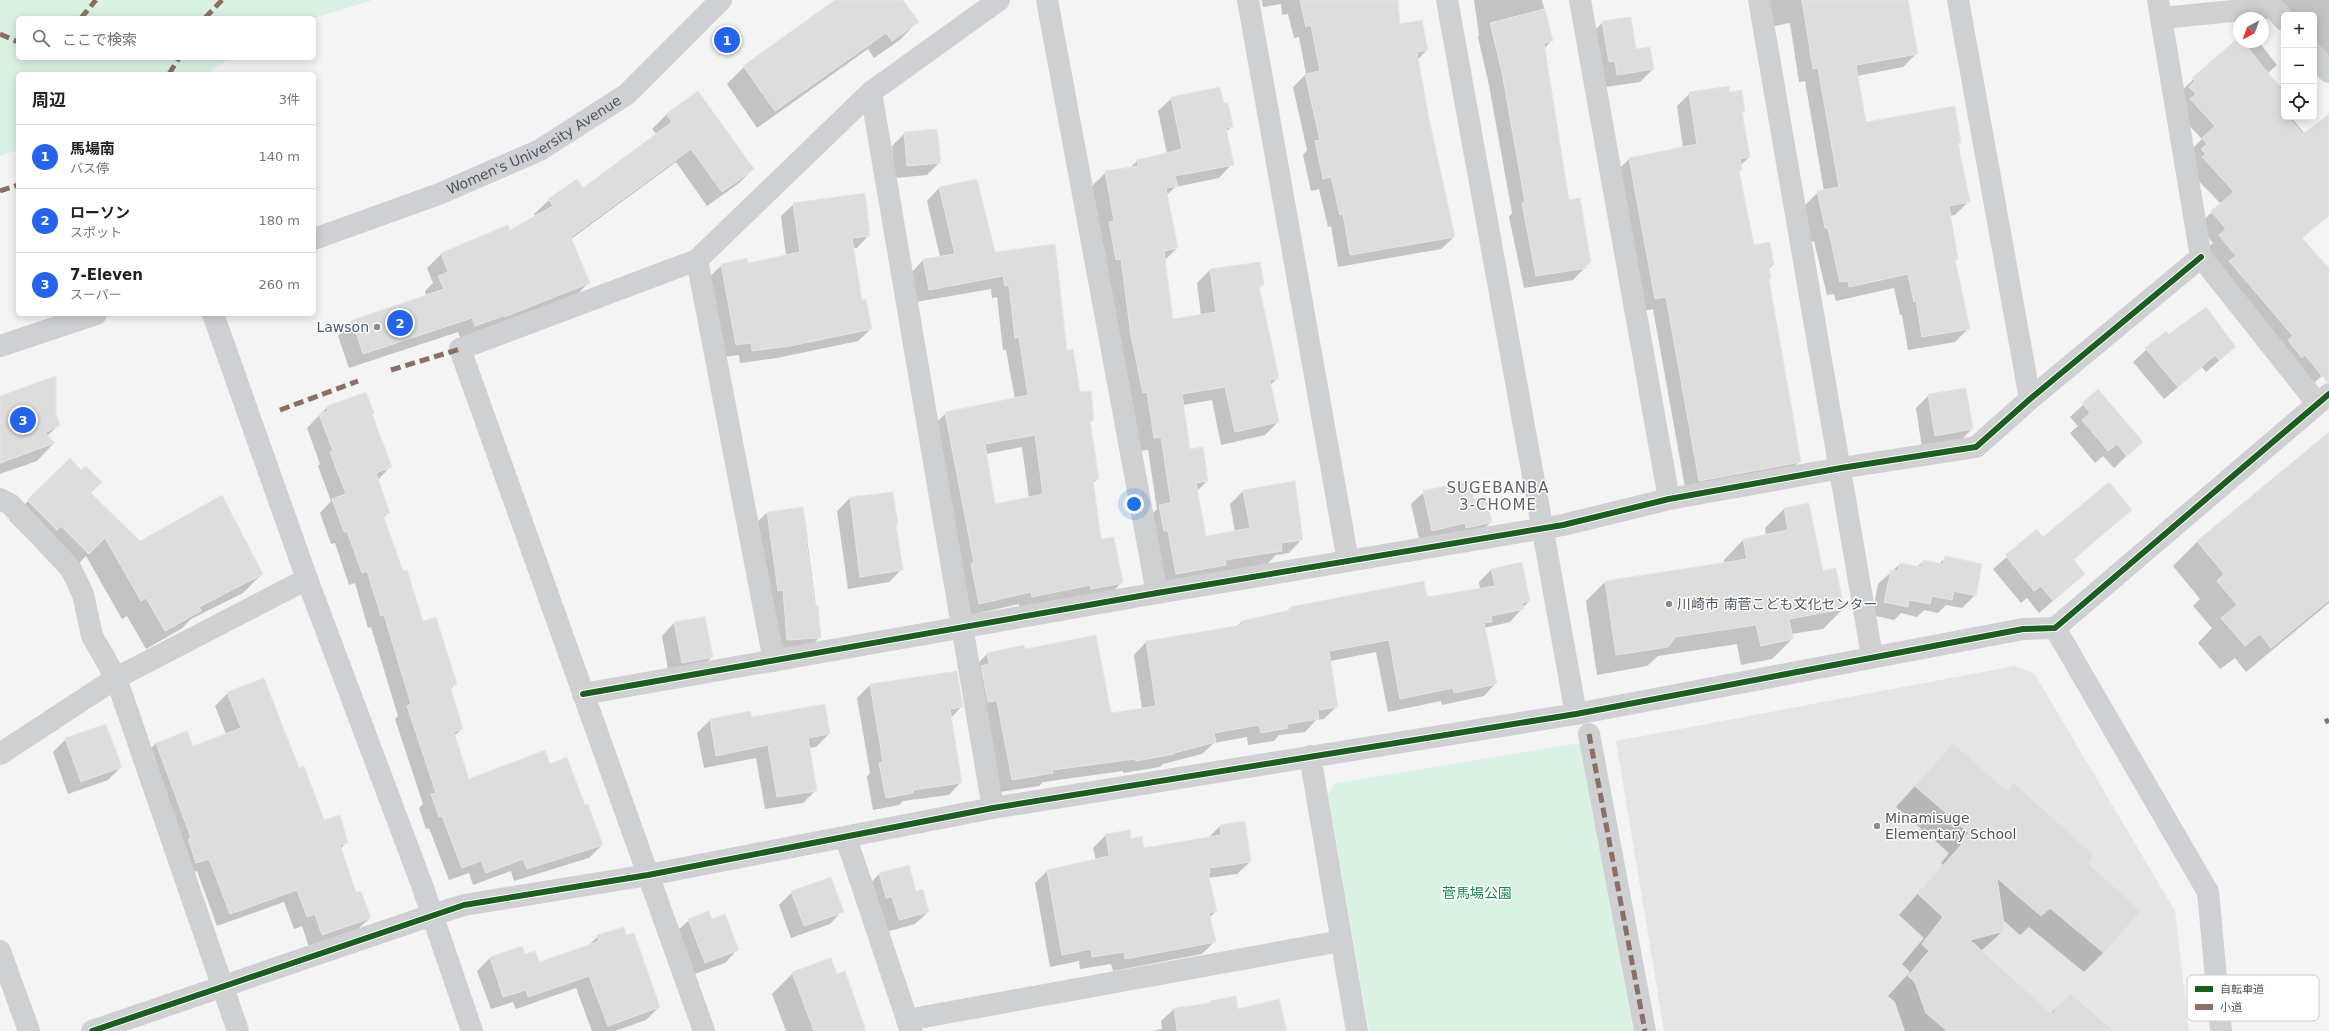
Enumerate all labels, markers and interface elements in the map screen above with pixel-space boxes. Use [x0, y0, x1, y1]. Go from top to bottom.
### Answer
north arrow [2233, 12, 2269, 48]
map controls [2281, 12, 2317, 120]
button: + [2281, 12, 2317, 48]
search box [16, 16, 316, 60]
pin: 1 [714, 25, 740, 55]
icon: search [30, 27, 52, 49]
text: ここで検索 [62, 31, 137, 49]
button: − [2281, 48, 2317, 84]
button: locate [2281, 84, 2317, 120]
text: 周辺 [32, 90, 66, 110]
text: 3件 [279, 92, 300, 107]
street label: Women's University Avenue [444, 92, 624, 198]
text: 馬場南 [70, 140, 115, 158]
text: 1 [40, 149, 50, 164]
text: 140 m [258, 149, 300, 164]
text: バス停 [70, 161, 109, 176]
text: ローソン [70, 204, 130, 222]
text: 2 [40, 213, 50, 228]
text: 180 m [258, 213, 300, 228]
text: スポット [70, 225, 122, 240]
text: 7-Eleven [70, 266, 143, 284]
text: 3 [40, 277, 50, 292]
text: 260 m [258, 277, 300, 292]
text: スーパー [70, 287, 122, 302]
pin: 2 [387, 308, 413, 338]
place label: Lawson [316, 319, 369, 335]
marker: Lawson [372, 322, 382, 332]
pin: 3 [10, 405, 36, 435]
district label: SUGEBANBA 3-CHOME [1447, 479, 1549, 514]
your location [1124, 494, 1144, 514]
place label: 川崎市 南菅こども文化センター [1677, 596, 1877, 612]
marker: 川崎市 南菅こども文化センター [1664, 599, 1674, 609]
place label: Minamisuge Elementary School [1885, 810, 2017, 842]
marker: Minamisuge Elementary School [1872, 821, 1882, 831]
park label: 菅馬場公園 [1442, 885, 1512, 901]
legend [2187, 975, 2319, 1021]
text: 自転車道 [2220, 983, 2264, 996]
text: 小道 [2220, 1001, 2242, 1014]

